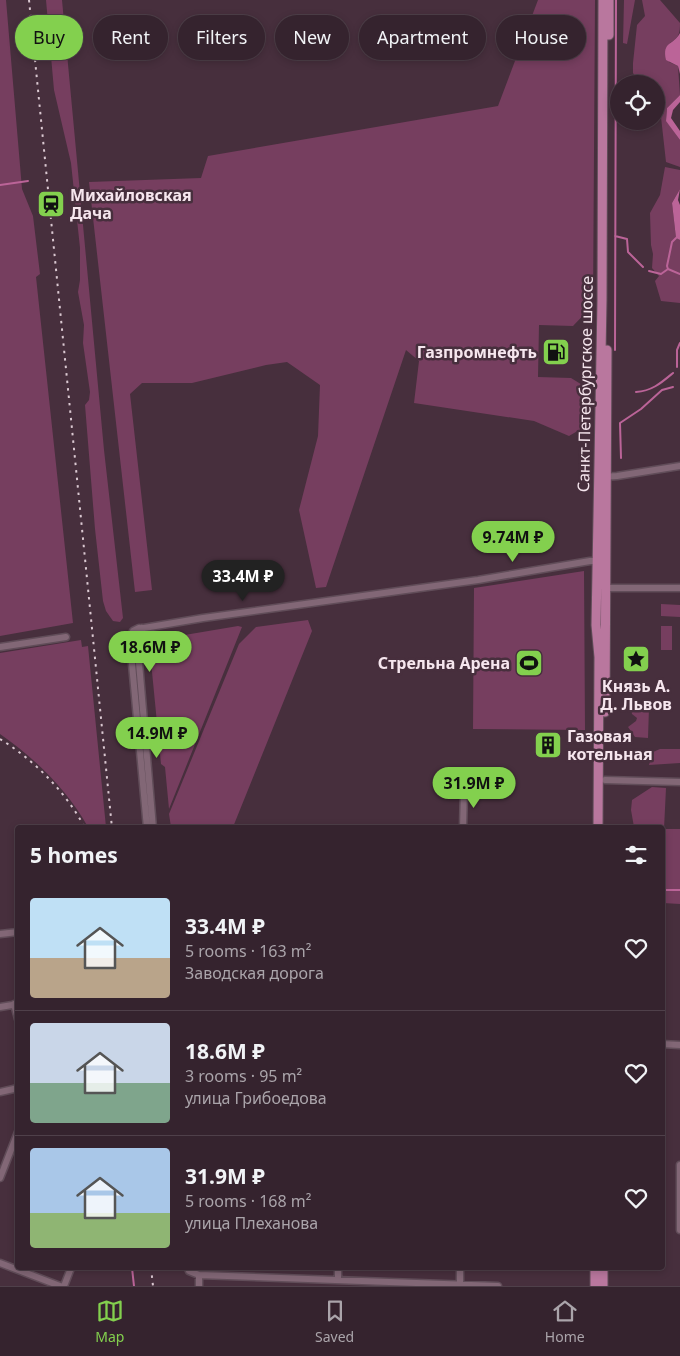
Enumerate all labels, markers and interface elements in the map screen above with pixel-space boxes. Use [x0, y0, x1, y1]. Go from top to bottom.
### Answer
chip: Buy [15, 15, 83, 60]
chip: Rent [93, 15, 168, 60]
chip: Filters [178, 15, 265, 60]
chip: New [275, 15, 349, 60]
chip: Apartment [359, 15, 486, 60]
chip: House [496, 15, 586, 60]
map controls [610, 75, 665, 130]
button: locate [610, 75, 665, 130]
place label: Михайловская Дача [70, 184, 192, 224]
station icon: Михайловская Дача [36, 189, 66, 219]
street label: Санкт-Петербургское шоссе [572, 275, 598, 492]
fuel station icon: Газпромнефть [541, 337, 571, 367]
place label: Газпромнефть [417, 341, 537, 363]
pin: 9.74M ₽ [467, 520, 559, 563]
text: 9.74M ₽ [483, 526, 543, 548]
pin: 33.4M ₽ [197, 560, 289, 602]
text: 33.4M ₽ [213, 565, 273, 587]
pin: 18.6M ₽ [104, 630, 196, 673]
text: 18.6M ₽ [120, 636, 180, 658]
place icon: Князь А. Д. Львов [621, 644, 651, 674]
sports icon: Стрельна Арена [514, 648, 544, 678]
place label: Стрельна Арена [378, 652, 510, 674]
place label: Князь А. Д. Львов [600, 675, 672, 715]
pin: 14.9M ₽ [111, 716, 203, 759]
text: 14.9M ₽ [127, 722, 187, 744]
place label: Газовая котельная [567, 725, 653, 765]
building icon: Газовая котельная [533, 730, 563, 760]
pin: 31.9M ₽ [428, 766, 520, 809]
text: 31.9M ₽ [444, 772, 504, 794]
text: 5 homes [30, 841, 118, 869]
icon: filters [622, 841, 650, 869]
text: 33.4M ₽ [185, 912, 265, 940]
icon: home [70, 918, 130, 978]
icon: heart [622, 934, 650, 962]
text: 5 rooms · 163 m² [185, 940, 311, 962]
text: Заводская дорога [185, 962, 324, 984]
text: 18.6M ₽ [185, 1037, 265, 1065]
icon: home [70, 1043, 130, 1103]
icon: heart [622, 1059, 650, 1087]
text: 3 rooms · 95 m² [185, 1065, 302, 1087]
text: улица Грибоедова [185, 1087, 327, 1109]
text: 31.9M ₽ [185, 1162, 265, 1190]
icon: home [70, 1168, 130, 1228]
icon: heart [622, 1184, 650, 1212]
text: 5 rooms · 168 m² [185, 1190, 311, 1212]
text: улица Плеханова [185, 1212, 318, 1234]
tab: Map [95, 1297, 124, 1346]
tab: Saved [315, 1297, 354, 1346]
tab: Home [545, 1297, 585, 1346]

